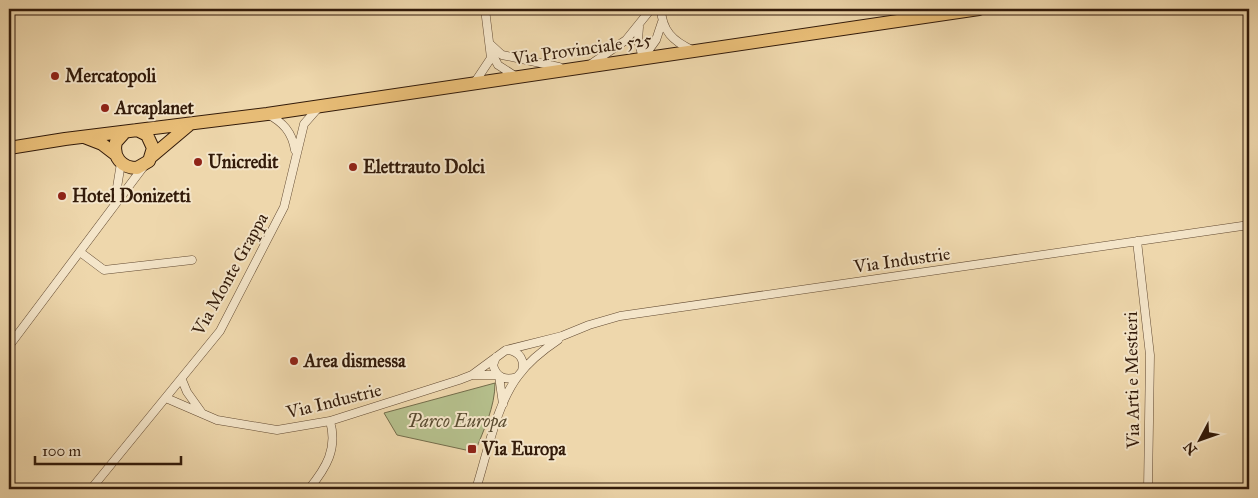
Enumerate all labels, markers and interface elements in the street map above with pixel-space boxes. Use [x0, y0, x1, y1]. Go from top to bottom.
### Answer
street label: Via Provinciale 525 [510, 28, 653, 70]
place label: Mercatopoli [65, 65, 157, 88]
marker: Mercatopoli [49, 70, 61, 82]
place label: Arcaplanet [114, 97, 195, 120]
marker: Arcaplanet [99, 102, 111, 114]
place label: Unicredit [208, 151, 279, 173]
marker: Unicredit [192, 156, 204, 168]
place label: Elettrauto Dolci [363, 156, 486, 178]
marker: Elettrauto Dolci [347, 161, 359, 173]
place label: Hotel Donizetti [72, 185, 192, 207]
marker: Hotel Donizetti [56, 190, 68, 202]
street label: Via Monte Grappa [187, 208, 273, 340]
street label: Via Industrie [851, 242, 952, 278]
street label: Via Arti e Mestieri [1120, 311, 1144, 450]
place label: Area dismessa [303, 350, 406, 372]
marker: Area dismessa [288, 355, 300, 367]
street label: Via Industrie [283, 379, 384, 424]
park label: Parco Europa [407, 410, 507, 433]
north arrow [1176, 416, 1226, 466]
scale bar [35, 433, 181, 465]
place label: Via Europa [481, 438, 566, 461]
text: N [1180, 438, 1201, 458]
text: 100 m [42, 442, 82, 460]
marker: Via Europa [466, 443, 478, 455]

